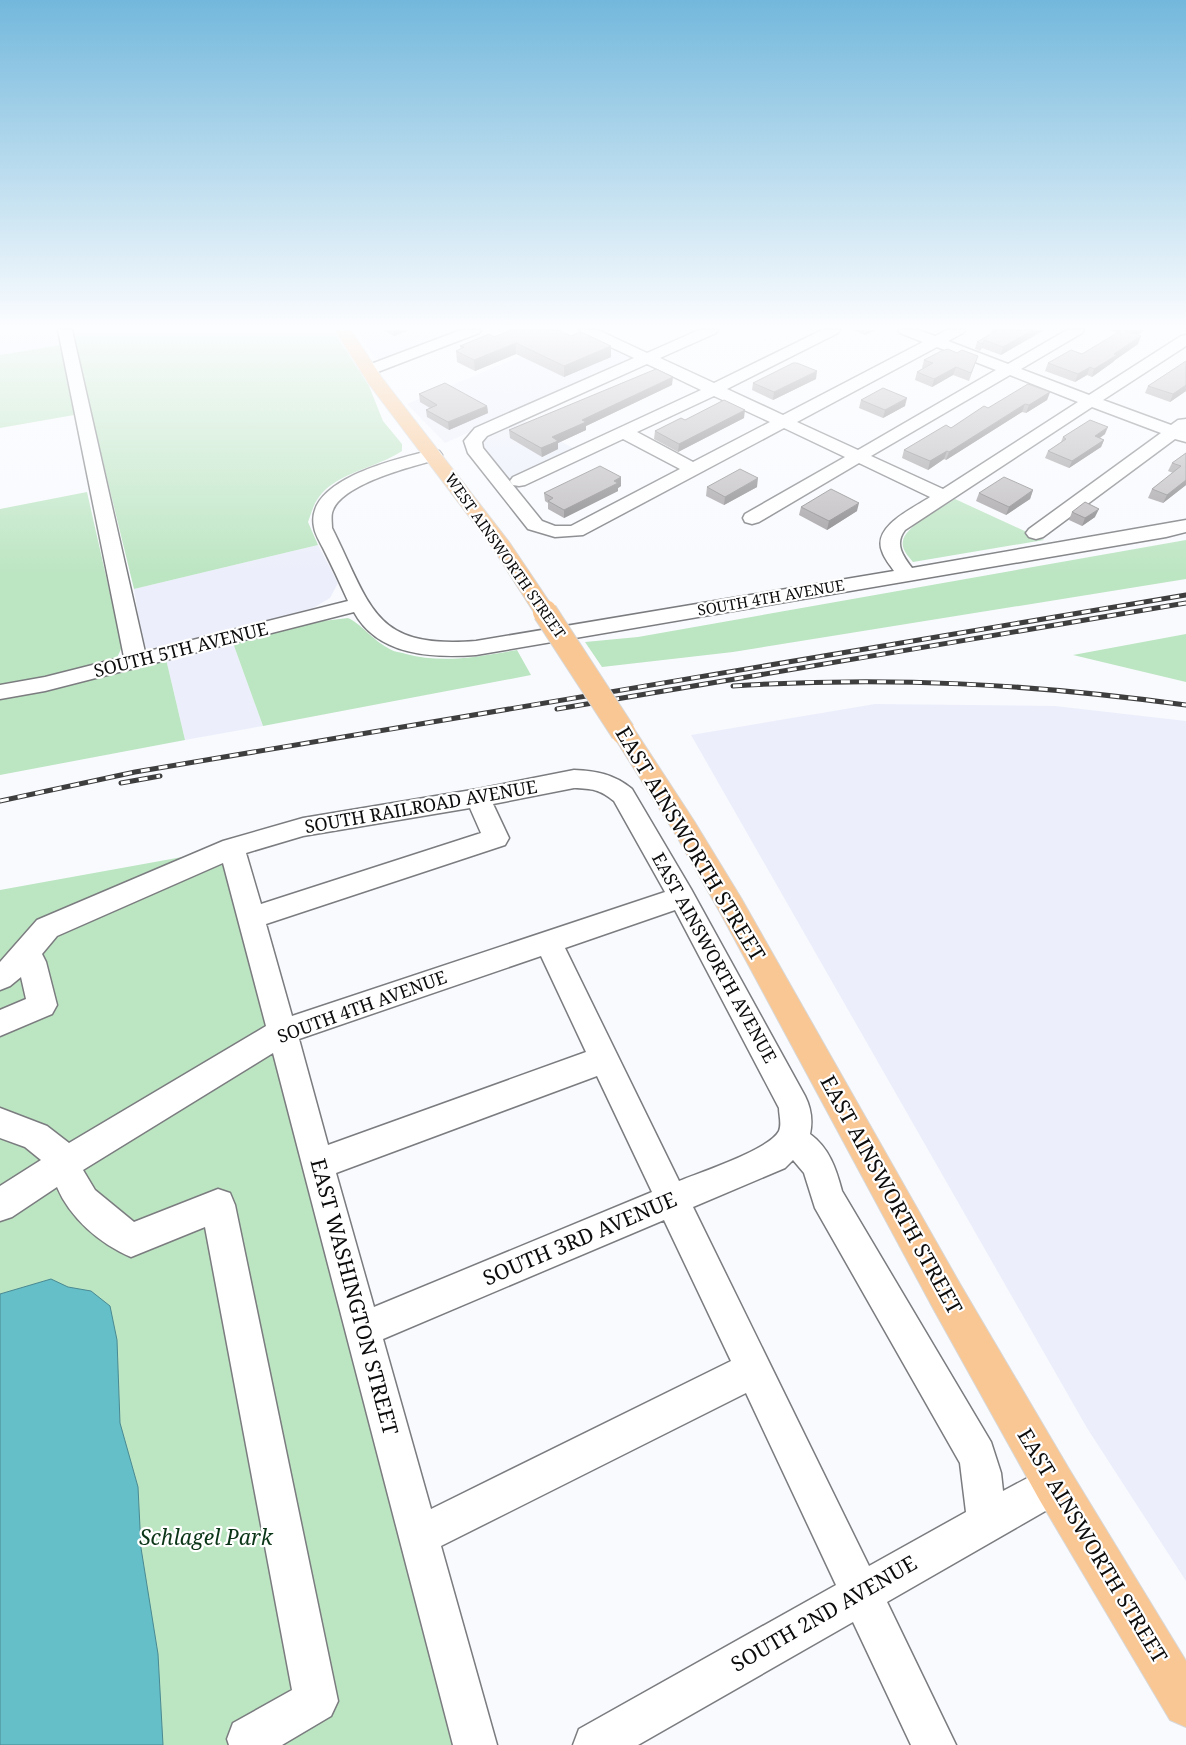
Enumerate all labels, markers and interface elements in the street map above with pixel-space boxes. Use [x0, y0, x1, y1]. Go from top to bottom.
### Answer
street label: WEST AINSWORTH STREET [441, 469, 571, 642]
street label: SOUTH 4TH AVENUE [696, 574, 846, 620]
street label: SOUTH 5TH AVENUE [91, 616, 270, 682]
street label: EAST AINSWORTH STREET [610, 721, 772, 966]
street label: SOUTH RAILROAD AVENUE [303, 774, 539, 838]
street label: EAST AINSWORTH AVENUE [647, 848, 783, 1067]
street label: SOUTH 4TH AVENUE [274, 964, 450, 1048]
street label: EAST AINSWORTH STREET [814, 1070, 969, 1319]
street label: EAST WASHINGTON STREET [305, 1155, 405, 1438]
street label: SOUTH 3RD AVENUE [478, 1185, 681, 1292]
street label: EAST AINSWORTH STREET [1012, 1423, 1174, 1668]
park label: Schlagel Park [139, 1523, 274, 1551]
street label: SOUTH 2ND AVENUE [726, 1548, 921, 1678]

